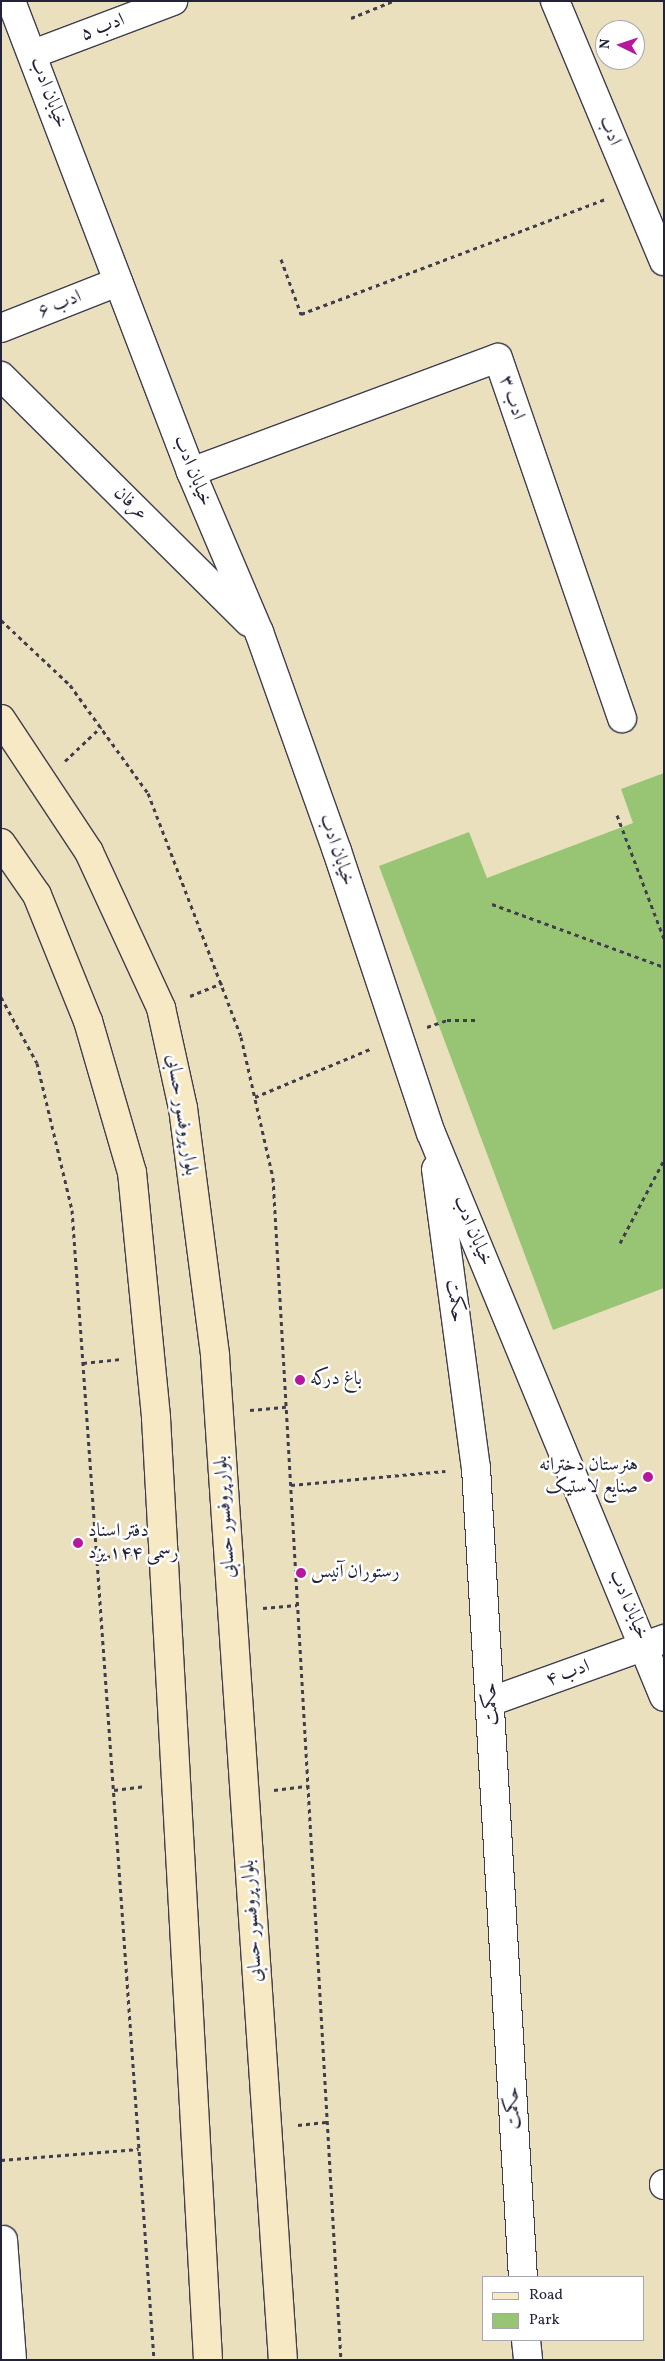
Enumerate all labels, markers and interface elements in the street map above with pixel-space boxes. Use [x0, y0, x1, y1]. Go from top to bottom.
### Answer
street label: ادب ۵ [78, 9, 128, 47]
north arrow [595, 20, 645, 70]
text: N [596, 38, 615, 50]
street label: خیابان ادب [24, 54, 72, 132]
street label: ادب [593, 113, 625, 149]
street label: ادب ۶ [35, 286, 85, 324]
street label: ادب ۳ [493, 373, 529, 423]
street label: خیابان ادب [168, 432, 216, 510]
street label: عرفان [108, 482, 152, 526]
street label: خیابان ادب [313, 811, 359, 889]
street label: بلوار پروفسور حسابی [160, 1053, 202, 1177]
street label: خیابان ادب [447, 1192, 497, 1270]
street label: حکمت [440, 1278, 468, 1324]
place label: باغ درکه [310, 1369, 362, 1391]
marker: باغ درکه [294, 1374, 306, 1386]
street label: بلوار پروفسور حسابی [210, 1455, 242, 1579]
place label: هنرستان دخترانه صنایع لاستیک [539, 1455, 638, 1499]
marker: هنرستان دخترانه صنایع لاستیک [642, 1471, 654, 1483]
place label: دفتر اسناد رسمی ۱۴۴ یزد [88, 1521, 178, 1565]
marker: دفتر اسناد رسمی ۱۴۴ یزد [72, 1537, 84, 1549]
place label: رستوران آنیس [311, 1562, 399, 1584]
street label: خیابان ادب [603, 1566, 653, 1644]
marker: رستوران آنیس [295, 1567, 307, 1579]
street label: ادب ۴ [543, 1656, 593, 1692]
street label: حکمت [479, 1682, 505, 1726]
street label: بلوار پروفسور حسابی [237, 1859, 269, 1983]
street label: حکمت [501, 2086, 527, 2130]
legend [482, 2276, 645, 2341]
text: Road [529, 2285, 563, 2306]
text: Park [529, 2310, 560, 2331]

